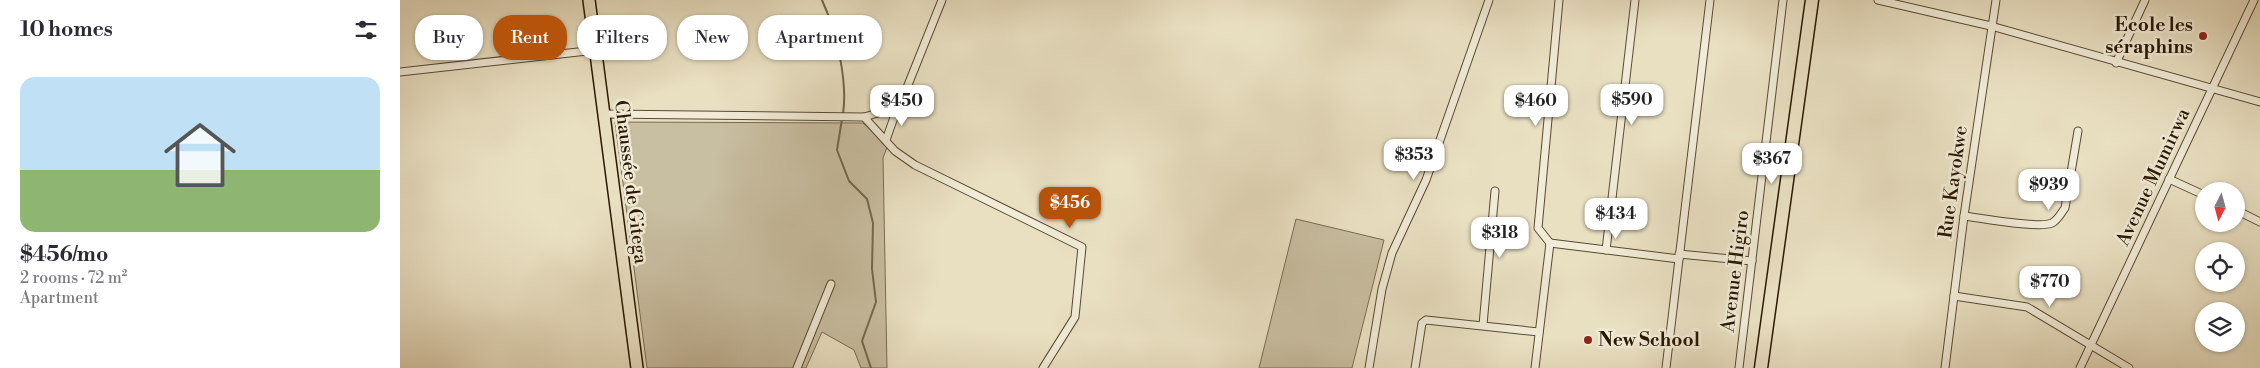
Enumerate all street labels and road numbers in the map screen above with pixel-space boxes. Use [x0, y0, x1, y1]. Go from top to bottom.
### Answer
street label: Chaussée de Gitega [609, 99, 653, 265]
street label: Avenue Mumirwa [2110, 104, 2195, 250]
street label: Rue Kayokwe [1933, 124, 1973, 240]
street label: Avenue Higiro [1715, 209, 1754, 334]

